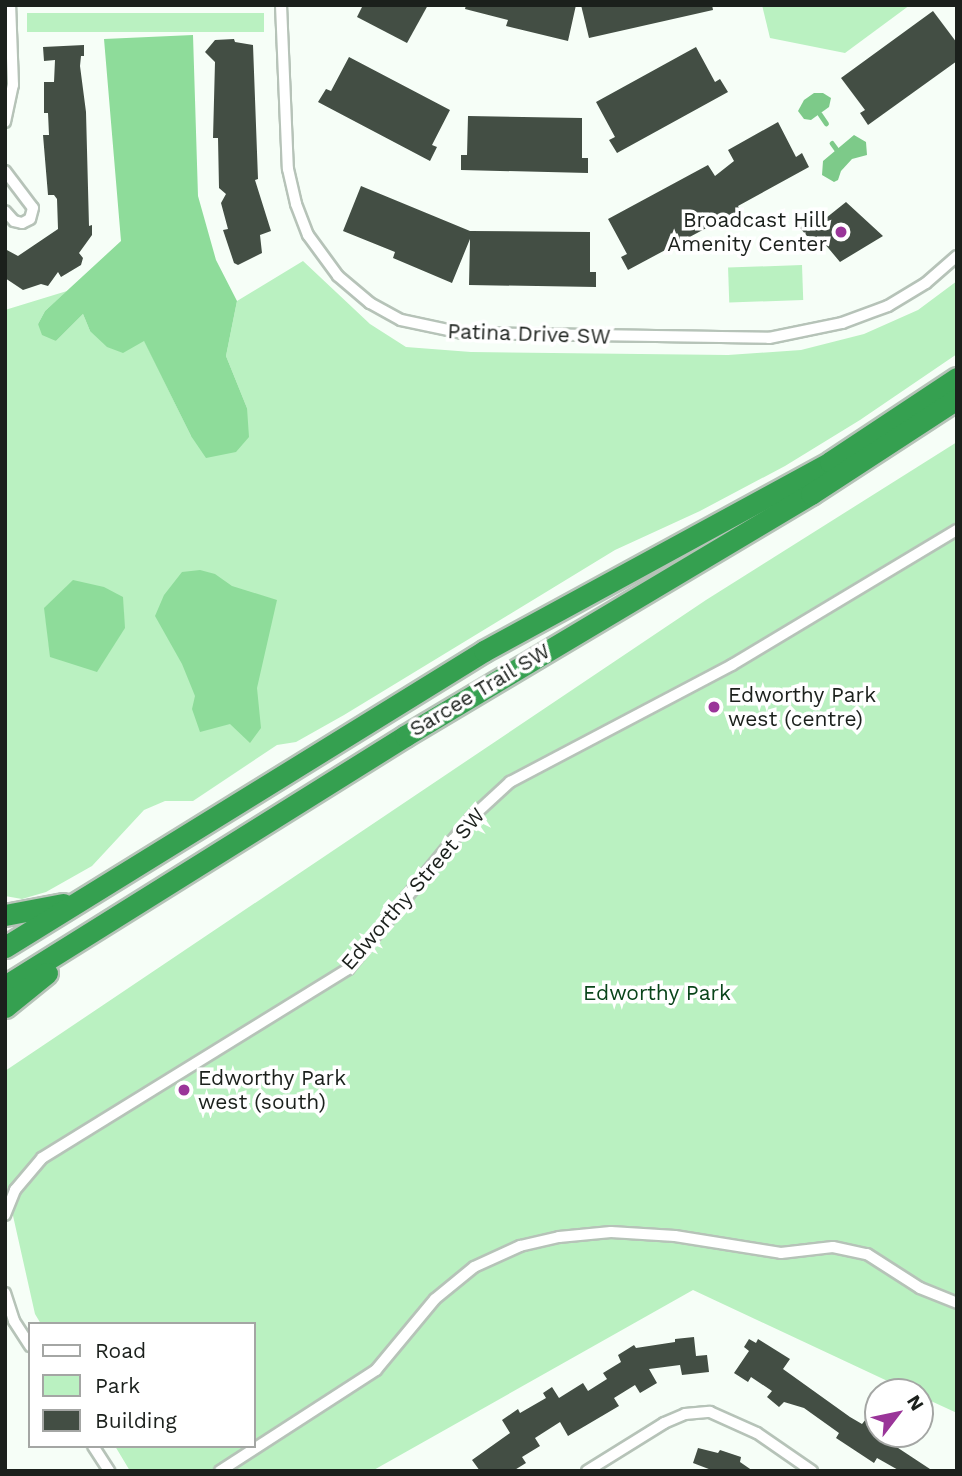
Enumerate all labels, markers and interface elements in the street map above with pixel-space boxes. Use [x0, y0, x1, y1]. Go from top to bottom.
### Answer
place label: Broadcast Hill Amenity Center [667, 207, 827, 257]
marker: Broadcast Hill Amenity Center [833, 224, 849, 240]
street label: Patina Drive SW [447, 319, 611, 349]
street label: Sarcee Trail SW [405, 638, 555, 742]
place label: Edworthy Park west (centre) [728, 682, 877, 732]
marker: Edworthy Park west (centre) [706, 699, 722, 715]
street label: Edworthy Street SW [335, 803, 491, 975]
park label: Edworthy Park [583, 980, 731, 1006]
place label: Edworthy Park west (south) [198, 1065, 347, 1115]
marker: Edworthy Park west (south) [176, 1082, 192, 1098]
legend [28, 1322, 256, 1448]
text: Road [95, 1338, 146, 1363]
text: Park [95, 1373, 140, 1398]
north arrow [864, 1378, 934, 1448]
text: N [902, 1391, 929, 1415]
text: Building [95, 1408, 177, 1433]

